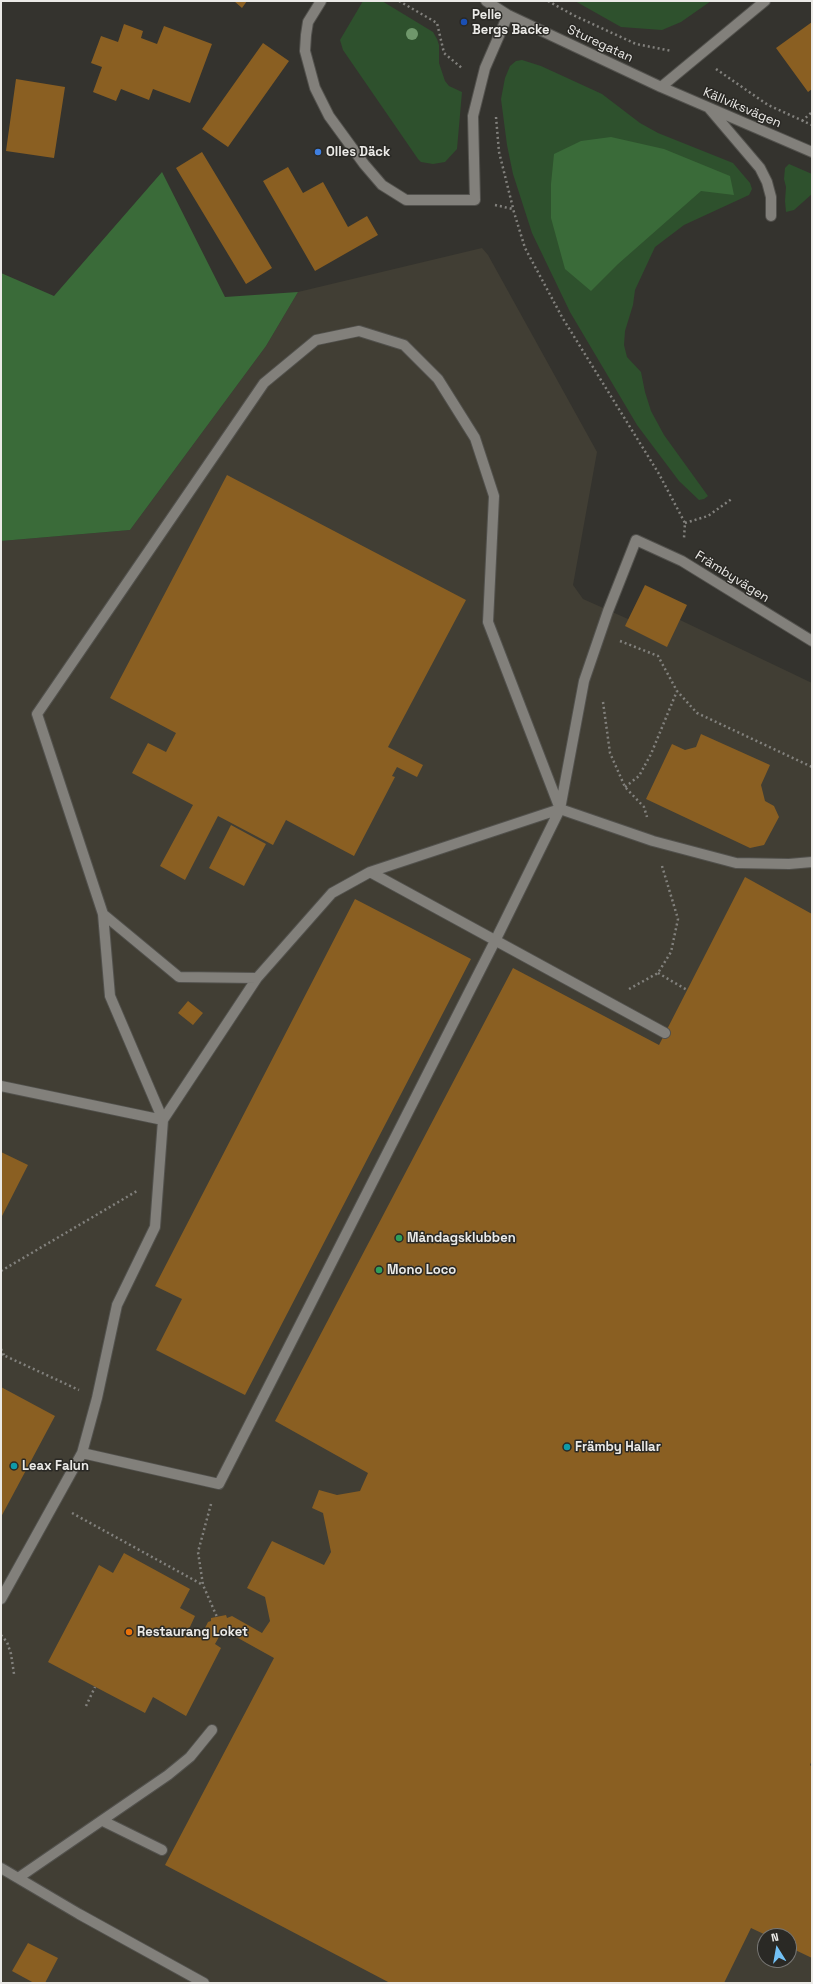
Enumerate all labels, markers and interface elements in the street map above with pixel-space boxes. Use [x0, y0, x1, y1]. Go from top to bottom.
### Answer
place label: Pelle Bergs Backe [472, 7, 550, 38]
marker: Pelle Bergs Backe [459, 17, 469, 27]
street label: Sturegatan [565, 22, 635, 66]
street label: Källviksvägen [701, 85, 783, 131]
place label: Olles Däck [326, 144, 390, 160]
marker: Olles Däck [313, 147, 323, 157]
street label: Främbyvägen [692, 548, 772, 606]
place label: Måndagsklubben [407, 1230, 516, 1246]
marker: Måndagsklubben [394, 1233, 404, 1243]
place label: Mono Loco [387, 1262, 456, 1278]
marker: Mono Loco [374, 1265, 384, 1275]
place label: Främby Hallar [575, 1439, 661, 1455]
marker: Främby Hallar [562, 1442, 572, 1452]
place label: Leax Falun [22, 1458, 89, 1474]
marker: Leax Falun [9, 1461, 19, 1471]
place label: Restaurang Loket [137, 1624, 248, 1640]
marker: Restaurang Loket [124, 1627, 134, 1637]
north arrow [757, 1928, 797, 1968]
text: N [770, 1930, 780, 1945]

